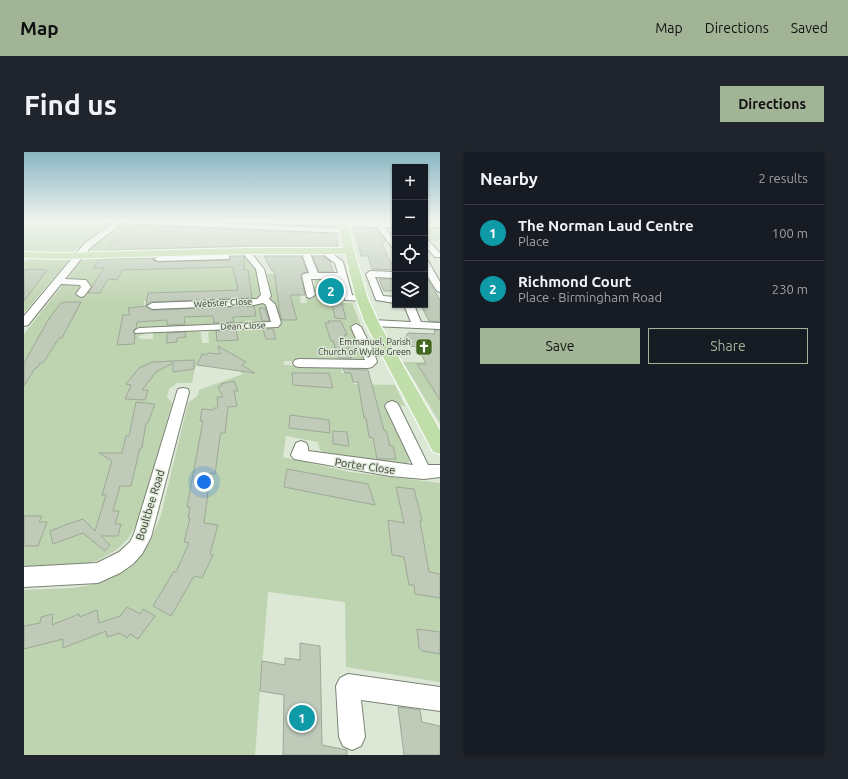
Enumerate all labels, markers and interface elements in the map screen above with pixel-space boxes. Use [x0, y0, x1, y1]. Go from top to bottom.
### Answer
text: Map [20, 17, 59, 39]
text: Map [655, 20, 683, 36]
text: Directions [705, 20, 769, 36]
text: Saved [791, 20, 828, 36]
button: Directions [720, 86, 824, 122]
text: Find us [24, 89, 117, 120]
map controls [392, 164, 428, 308]
button: + [392, 164, 428, 200]
text: Nearby [480, 169, 538, 188]
text: 2 results [758, 171, 808, 185]
button: − [392, 200, 428, 236]
text: The Norman Laud Centre [518, 217, 694, 234]
text: 1 [489, 226, 497, 240]
text: 100 m [772, 226, 808, 240]
text: Place [518, 234, 549, 248]
button: locate [392, 236, 428, 272]
button: layers [392, 272, 428, 308]
text: Richmond Court [518, 273, 631, 290]
pin: 2 [318, 276, 344, 306]
text: 2 [489, 282, 497, 296]
text: 230 m [772, 282, 808, 296]
text: Place · Birmingham Road [518, 290, 662, 304]
street label: Webster Close [194, 296, 252, 310]
street label: Dean Close [220, 320, 266, 332]
button: Save [480, 328, 640, 364]
button: Share [648, 328, 808, 364]
place label: Emmanuel, Parish Church of Wylde Green [318, 337, 411, 357]
church icon: Emmanuel, Parish Church of Wylde Green [414, 337, 434, 357]
street label: Porter Close [334, 456, 396, 476]
street label: Boultbee Road [134, 468, 166, 542]
your location [194, 472, 214, 492]
pin: 1 [289, 703, 315, 733]

